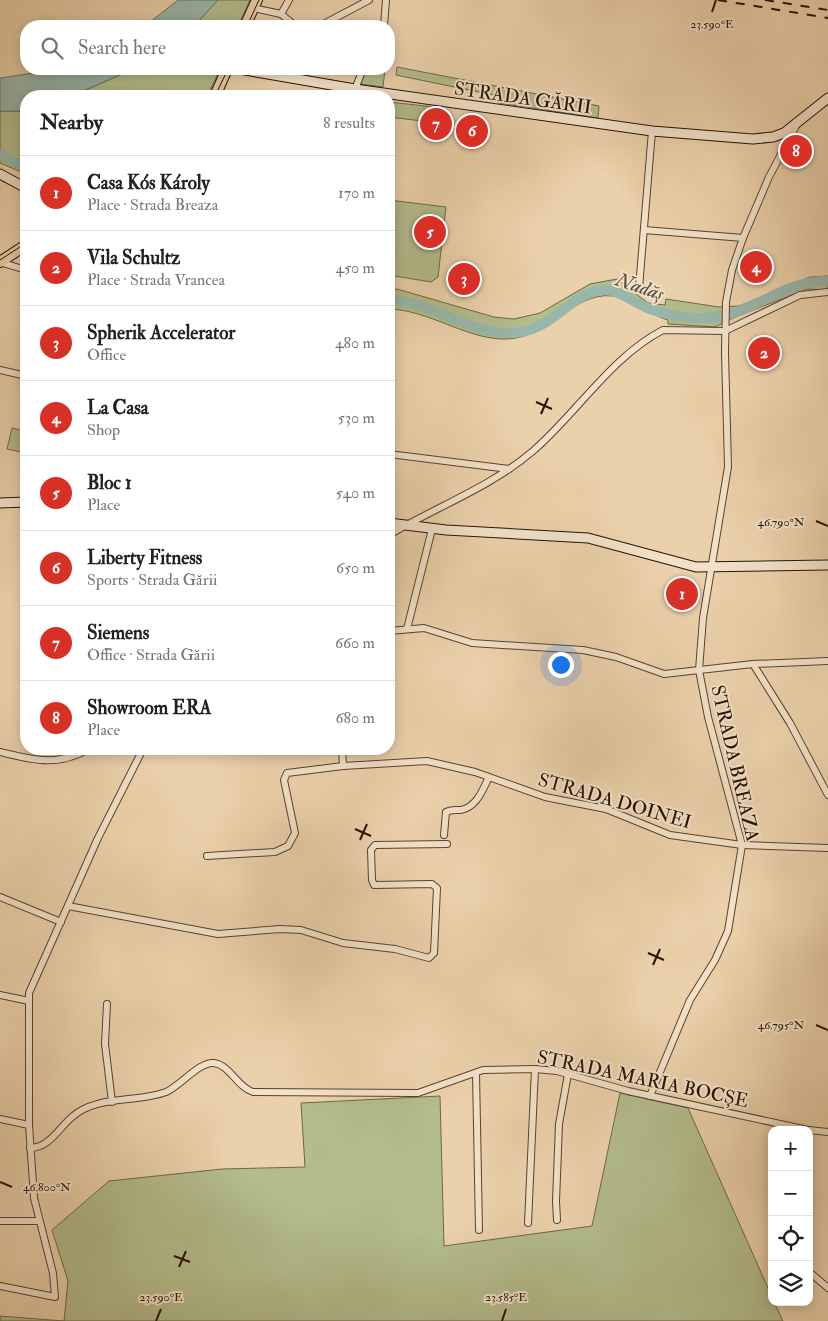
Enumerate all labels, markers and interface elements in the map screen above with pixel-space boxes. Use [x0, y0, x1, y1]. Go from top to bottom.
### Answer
text: 23.590°E [690, 17, 734, 32]
search box [20, 20, 395, 75]
icon: search [38, 34, 66, 62]
text: Search here [78, 36, 166, 60]
street label: STRADA GĂRII [453, 75, 593, 120]
pin: 7 [420, 105, 452, 143]
text: Nearby [40, 109, 103, 136]
pin: 6 [456, 112, 488, 150]
text: 8 results [323, 113, 375, 133]
pin: 8 [780, 132, 812, 170]
text: Casa Kós Károly [87, 171, 210, 195]
text: 1 [53, 183, 59, 203]
text: 170 m [338, 183, 375, 203]
text: Place · Strada Breaza [87, 195, 218, 215]
pin: 5 [414, 213, 446, 251]
text: Vila Schultz [87, 246, 180, 270]
pin: 4 [740, 248, 772, 286]
text: 2 [52, 258, 60, 278]
text: 450 m [336, 258, 375, 278]
pin: 3 [448, 260, 480, 298]
water label: Nadăș [612, 266, 667, 306]
text: Place · Strada Vrancea [87, 270, 225, 290]
text: Spherik Accelerator [87, 321, 235, 345]
text: 3 [53, 333, 59, 353]
text: 480 m [335, 333, 375, 353]
pin: 2 [748, 334, 780, 372]
text: Office [87, 345, 126, 365]
text: La Casa [87, 396, 149, 420]
text: 4 [52, 408, 60, 428]
text: 530 m [338, 408, 375, 428]
text: Shop [87, 420, 120, 440]
text: Bloc 1 [87, 471, 132, 495]
text: 5 [52, 483, 60, 503]
text: 540 m [336, 483, 375, 503]
text: Place [87, 495, 120, 515]
text: 46.790°N [757, 515, 805, 530]
text: Liberty Fitness [87, 546, 202, 570]
text: 6 [52, 558, 60, 578]
text: 650 m [336, 558, 375, 578]
text: Sports · Strada Gării [87, 570, 217, 590]
pin: 1 [666, 575, 698, 613]
text: Siemens [87, 621, 149, 645]
text: 7 [52, 633, 60, 653]
text: 660 m [335, 633, 375, 653]
text: Office · Strada Gării [87, 645, 215, 665]
your location [548, 652, 574, 678]
street label: STRADA BREAZA [705, 683, 765, 844]
text: Showroom ERA [87, 696, 212, 720]
text: 8 [52, 708, 60, 728]
text: 680 m [335, 708, 375, 728]
text: Place [87, 720, 120, 740]
street label: STRADA DOINEI [535, 768, 694, 834]
text: 46.795°N [758, 1018, 804, 1033]
street label: STRADA MARIA BOCȘE [535, 1045, 751, 1113]
map controls [768, 1126, 813, 1306]
button: + [768, 1126, 813, 1171]
button: − [768, 1171, 813, 1216]
text: 46.800°N [23, 1180, 71, 1195]
button: locate [768, 1216, 813, 1261]
button: layers [768, 1261, 813, 1306]
text: 23.590°E [139, 1290, 183, 1305]
text: 23.585°E [485, 1290, 527, 1305]

